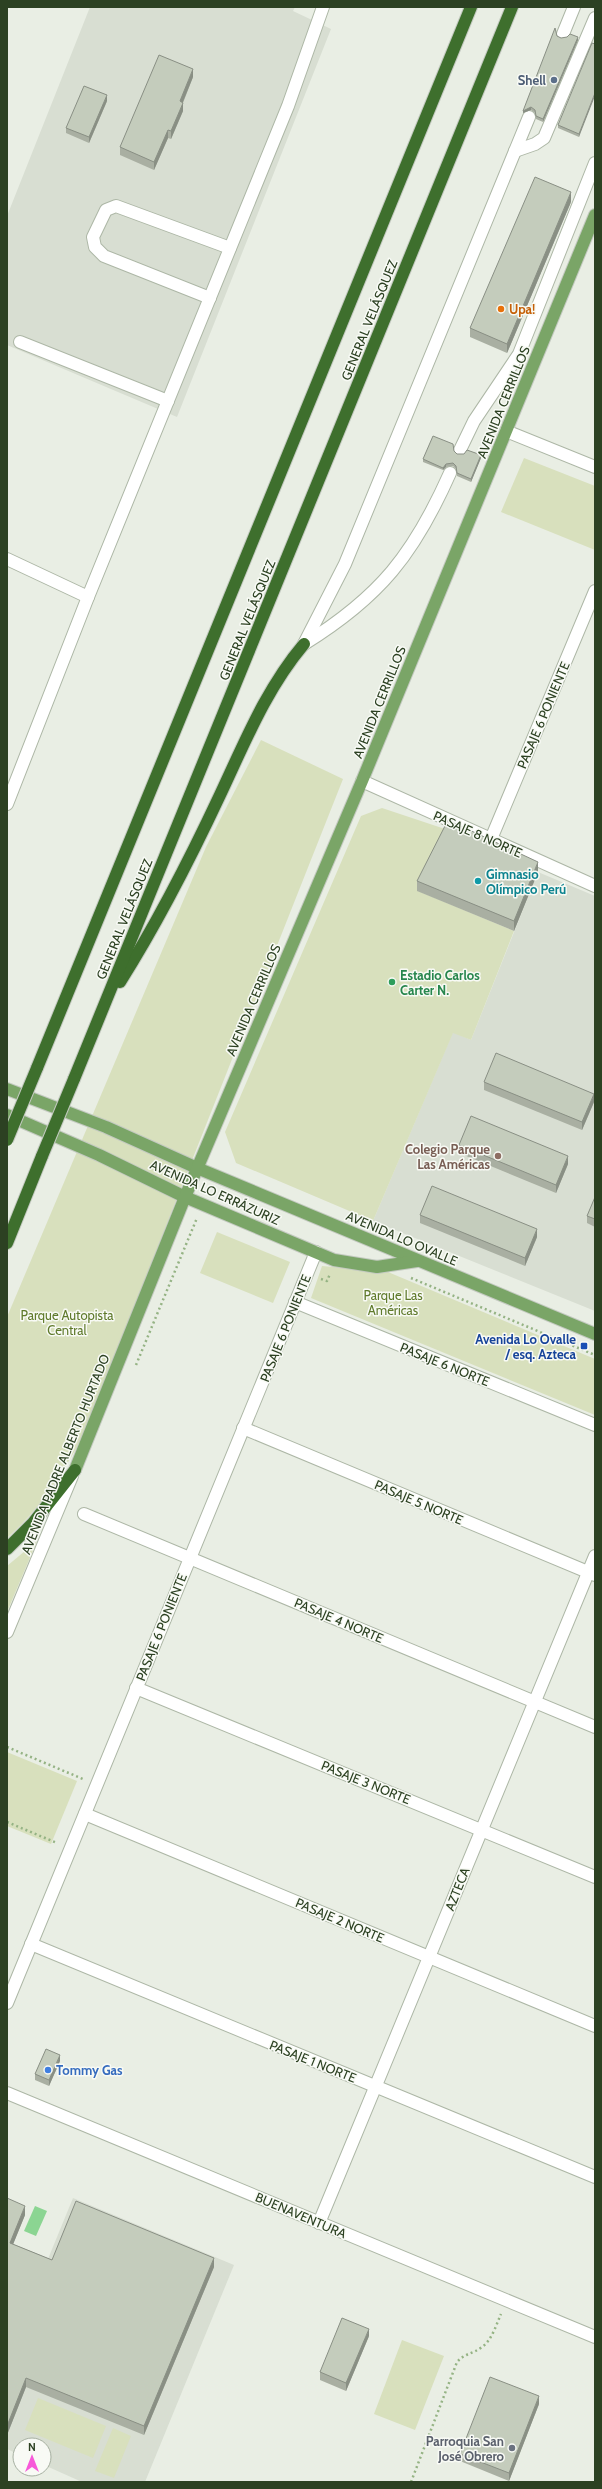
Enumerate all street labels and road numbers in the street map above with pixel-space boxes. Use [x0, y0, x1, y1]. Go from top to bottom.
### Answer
street label: GENERAL VELÁSQUEZ [337, 256, 401, 383]
street label: AVENIDA CERRILLOS [473, 343, 533, 460]
street label: GENERAL VELÁSQUEZ [215, 556, 279, 683]
street label: AVENIDA CERRILLOS [349, 643, 409, 760]
street label: PASAJE 6 PONIENTE [513, 659, 573, 771]
street label: PASAJE 8 NORTE [431, 807, 525, 861]
street label: GENERAL VELÁSQUEZ [92, 855, 156, 982]
street label: AVENIDA CERRILLOS [222, 941, 284, 1058]
street label: AVENIDA LO ERRÁZURIZ [148, 1155, 283, 1228]
street label: AVENIDA LO OVALLE [344, 1207, 460, 1269]
street label: PASAJE 6 PONIENTE [256, 1272, 314, 1384]
street label: PASAJE 6 NORTE [398, 1339, 492, 1389]
street label: AVENIDA PADRE ALBERTO HURTADO [17, 1352, 113, 1556]
street label: PASAJE 5 NORTE [372, 1476, 466, 1528]
street label: PASAJE 6 PONIENTE [132, 1571, 190, 1683]
street label: PASAJE 4 NORTE [292, 1594, 386, 1646]
street label: PASAJE 3 NORTE [319, 1757, 413, 1807]
street label: AZTECA [441, 1865, 473, 1913]
street label: PASAJE 2 NORTE [293, 1894, 387, 1946]
street label: PASAJE 1 NORTE [267, 2036, 359, 2086]
street label: BUENAVENTURA [253, 2189, 349, 2241]

